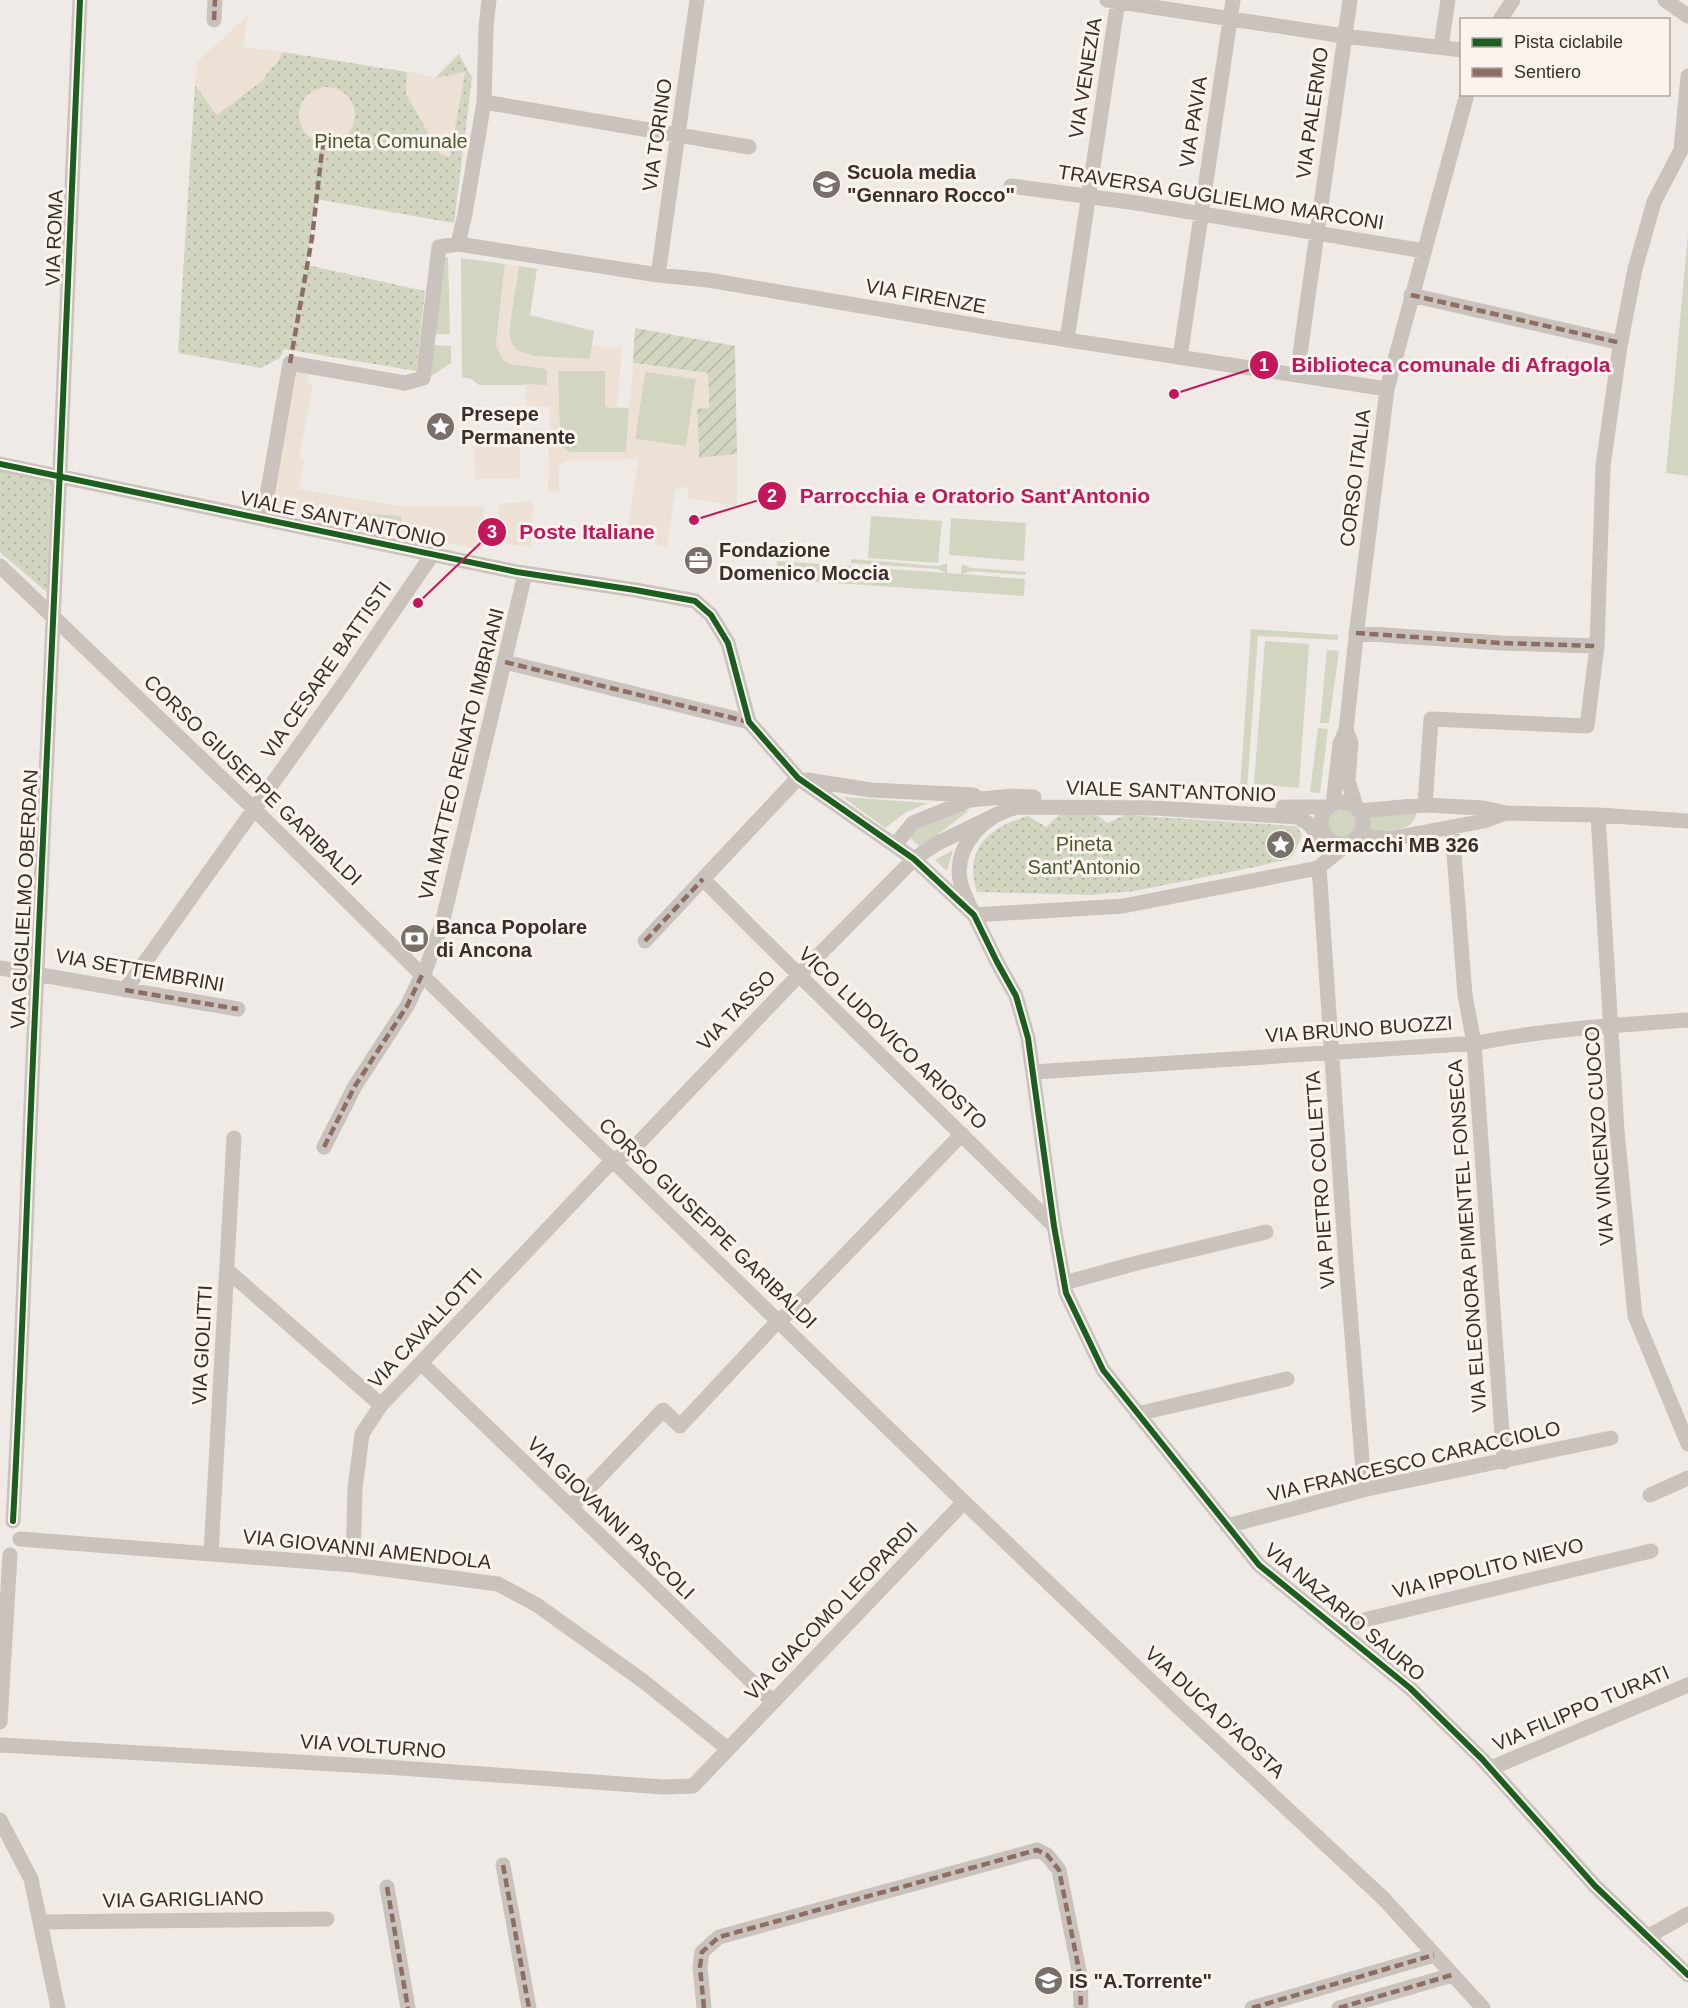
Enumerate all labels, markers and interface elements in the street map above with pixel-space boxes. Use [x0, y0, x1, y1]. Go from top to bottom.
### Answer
street label: VIA VENEZIA [1065, 15, 1106, 140]
legend [1460, 18, 1670, 96]
text: Pista ciclabile [1514, 32, 1623, 52]
street label: VIA PALERMO [1292, 46, 1332, 180]
text: Sentiero [1514, 62, 1581, 82]
street label: VIA PAVIA [1175, 74, 1211, 169]
street label: VIA TORINO [638, 77, 676, 193]
park label: Pineta Comunale [314, 130, 468, 152]
street label: TRAVERSA GUGLIELMO MARCONI [1056, 160, 1386, 234]
place label: Scuola media "Gennaro Rocco" [847, 161, 1015, 206]
school or university icon: Scuola media "Gennaro Rocco" [810, 168, 842, 200]
street label: VIA ROMA [41, 189, 67, 287]
street label: VIA FIRENZE [864, 275, 988, 317]
callout: Biblioteca comunale di Afragola [1249, 345, 1623, 384]
text: Biblioteca comunale di Afragola [1292, 353, 1611, 376]
text: 1 [1259, 355, 1269, 375]
place label: Presepe Permanente [461, 403, 576, 448]
street label: CORSO ITALIA [1336, 407, 1374, 548]
place icon: Presepe Permanente [424, 410, 456, 442]
callout: Parrocchia e Oratorio Sant'Antonio [757, 476, 1162, 515]
text: Parrocchia e Oratorio Sant'Antonio [800, 484, 1150, 507]
street label: VIALE SANT'ANTONIO [238, 486, 448, 552]
text: 2 [767, 486, 777, 506]
callout: Poste Italiane [477, 512, 667, 551]
text: Poste Italiane [519, 520, 655, 543]
text: 3 [487, 522, 497, 542]
place label: Fondazione Domenico Moccia [719, 539, 890, 584]
office icon: Fondazione Domenico Moccia [682, 545, 714, 577]
street label: VIA CESARE BATTISTI [257, 577, 395, 763]
street label: VIA MATTEO RENATO IMBRIANI [414, 606, 508, 902]
street label: CORSO GIUSEPPE GARIBALDI [140, 670, 366, 890]
street label: VIA GUGLIELMO OBERDAN [6, 769, 42, 1029]
street label: VIALE SANT'ANTONIO [1066, 776, 1276, 806]
place icon: Aermacchi MB 326 [1264, 829, 1296, 861]
park label: Pineta Sant'Antonio [1028, 833, 1140, 878]
place label: Aermacchi MB 326 [1301, 834, 1479, 856]
place label: Banca Popolare di Ancona [436, 916, 587, 961]
bank icon: Banca Popolare di Ancona [399, 922, 431, 954]
street label: VICO LUDOVICO ARIOSTO [794, 942, 992, 1134]
street label: VIA SETTEMBRINI [54, 944, 226, 996]
street label: VIA TASSO [692, 965, 780, 1055]
street label: VIA BRUNO BUOZZI [1265, 1011, 1453, 1047]
street label: VIA VINCENZO CUOCO [1580, 1025, 1618, 1247]
street label: VIA ELEONORA PIMENTEL FONSECA [1444, 1058, 1490, 1413]
street label: VIA PIETRO COLLETTA [1301, 1070, 1339, 1290]
street label: CORSO GIUSEPPE GARIBALDI [595, 1113, 821, 1333]
street label: VIA CAVALLOTTI [364, 1263, 486, 1393]
street label: VIA GIOLITTI [188, 1284, 216, 1406]
street label: VIA FRANCESCO CARACCIOLO [1265, 1417, 1563, 1505]
street label: VIA GIOVANNI PASCOLI [523, 1432, 699, 1604]
street label: VIA GIACOMO LEOPARDI [740, 1518, 922, 1704]
street label: VIA GIOVANNI AMENDOLA [242, 1525, 493, 1573]
street label: VIA IPPOLITO NIEVO [1390, 1534, 1586, 1602]
street label: VIA NAZARIO SAURO [1260, 1539, 1430, 1685]
street label: VIA DUCA D'AOSTA [1141, 1642, 1290, 1783]
street label: VIA FILIPPO TURATI [1490, 1661, 1672, 1755]
street label: VIA VOLTURNO [299, 1730, 447, 1762]
street label: VIA GARIGLIANO [102, 1887, 264, 1911]
school or university icon: IS "A.Torrente" [1032, 1965, 1064, 1997]
place label: IS "A.Torrente" [1069, 1970, 1212, 1992]

